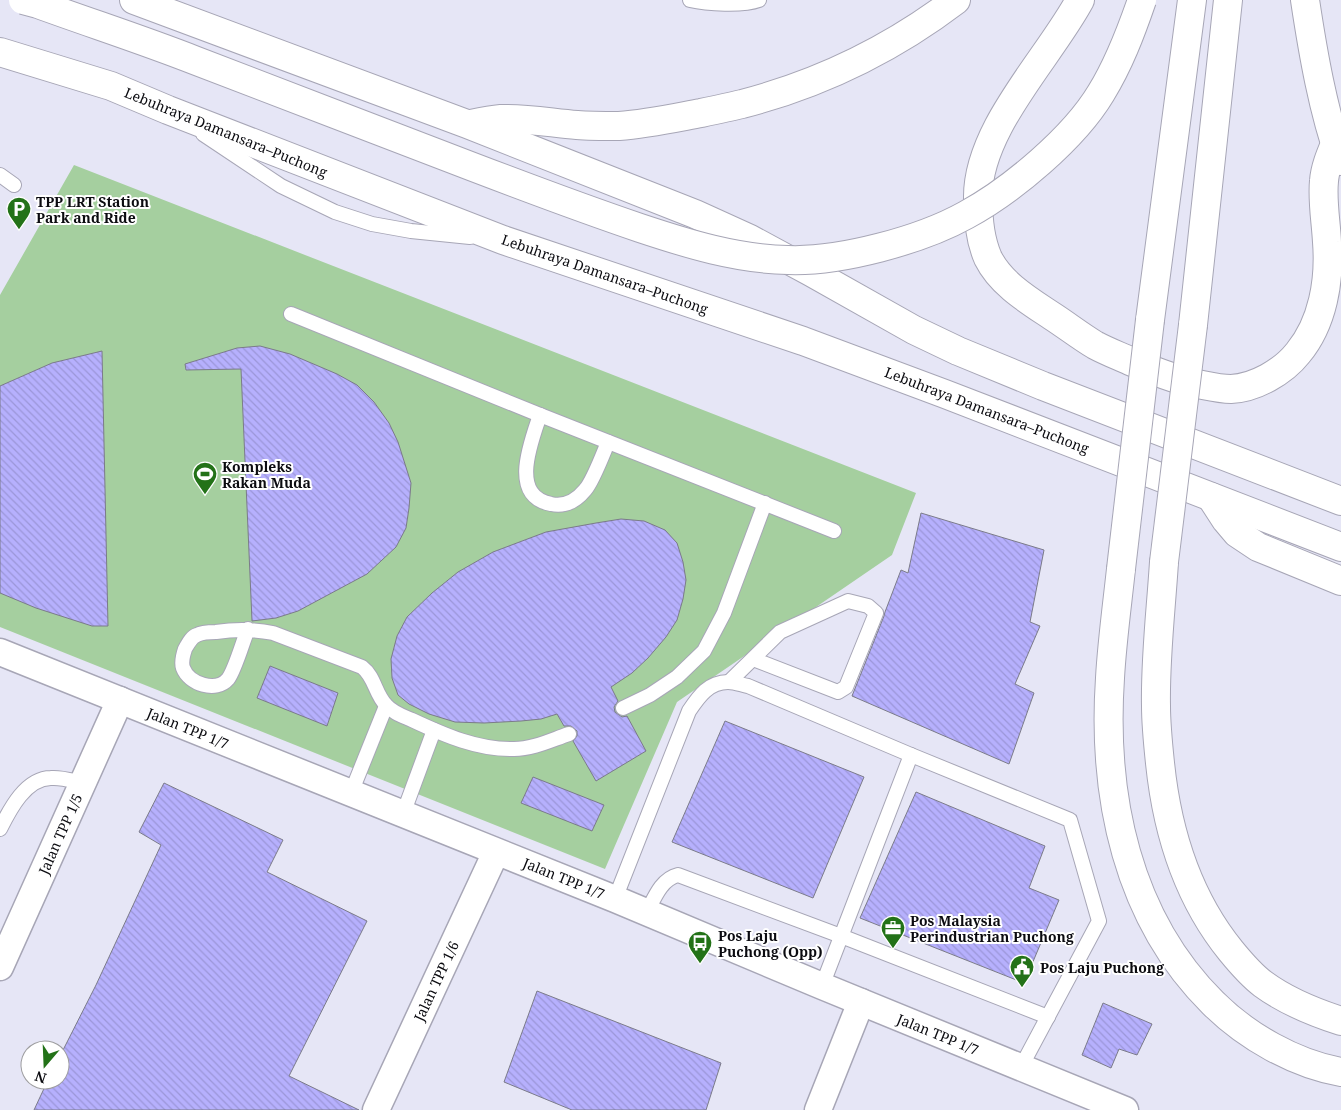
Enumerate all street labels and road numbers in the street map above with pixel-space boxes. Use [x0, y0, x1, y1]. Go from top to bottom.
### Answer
street label: Lebuhraya Damansara–Puchong [122, 82, 331, 182]
street label: Lebuhraya Damansara–Puchong [499, 230, 711, 319]
street label: Lebuhraya Damansara–Puchong [882, 362, 1092, 458]
street label: Jalan TPP 1/7 [143, 703, 232, 753]
street label: Jalan TPP 1/5 [33, 791, 86, 878]
street label: Jalan TPP 1/7 [519, 853, 608, 903]
street label: Jalan TPP 1/6 [409, 938, 463, 1025]
street label: Jalan TPP 1/7 [893, 1009, 982, 1059]

